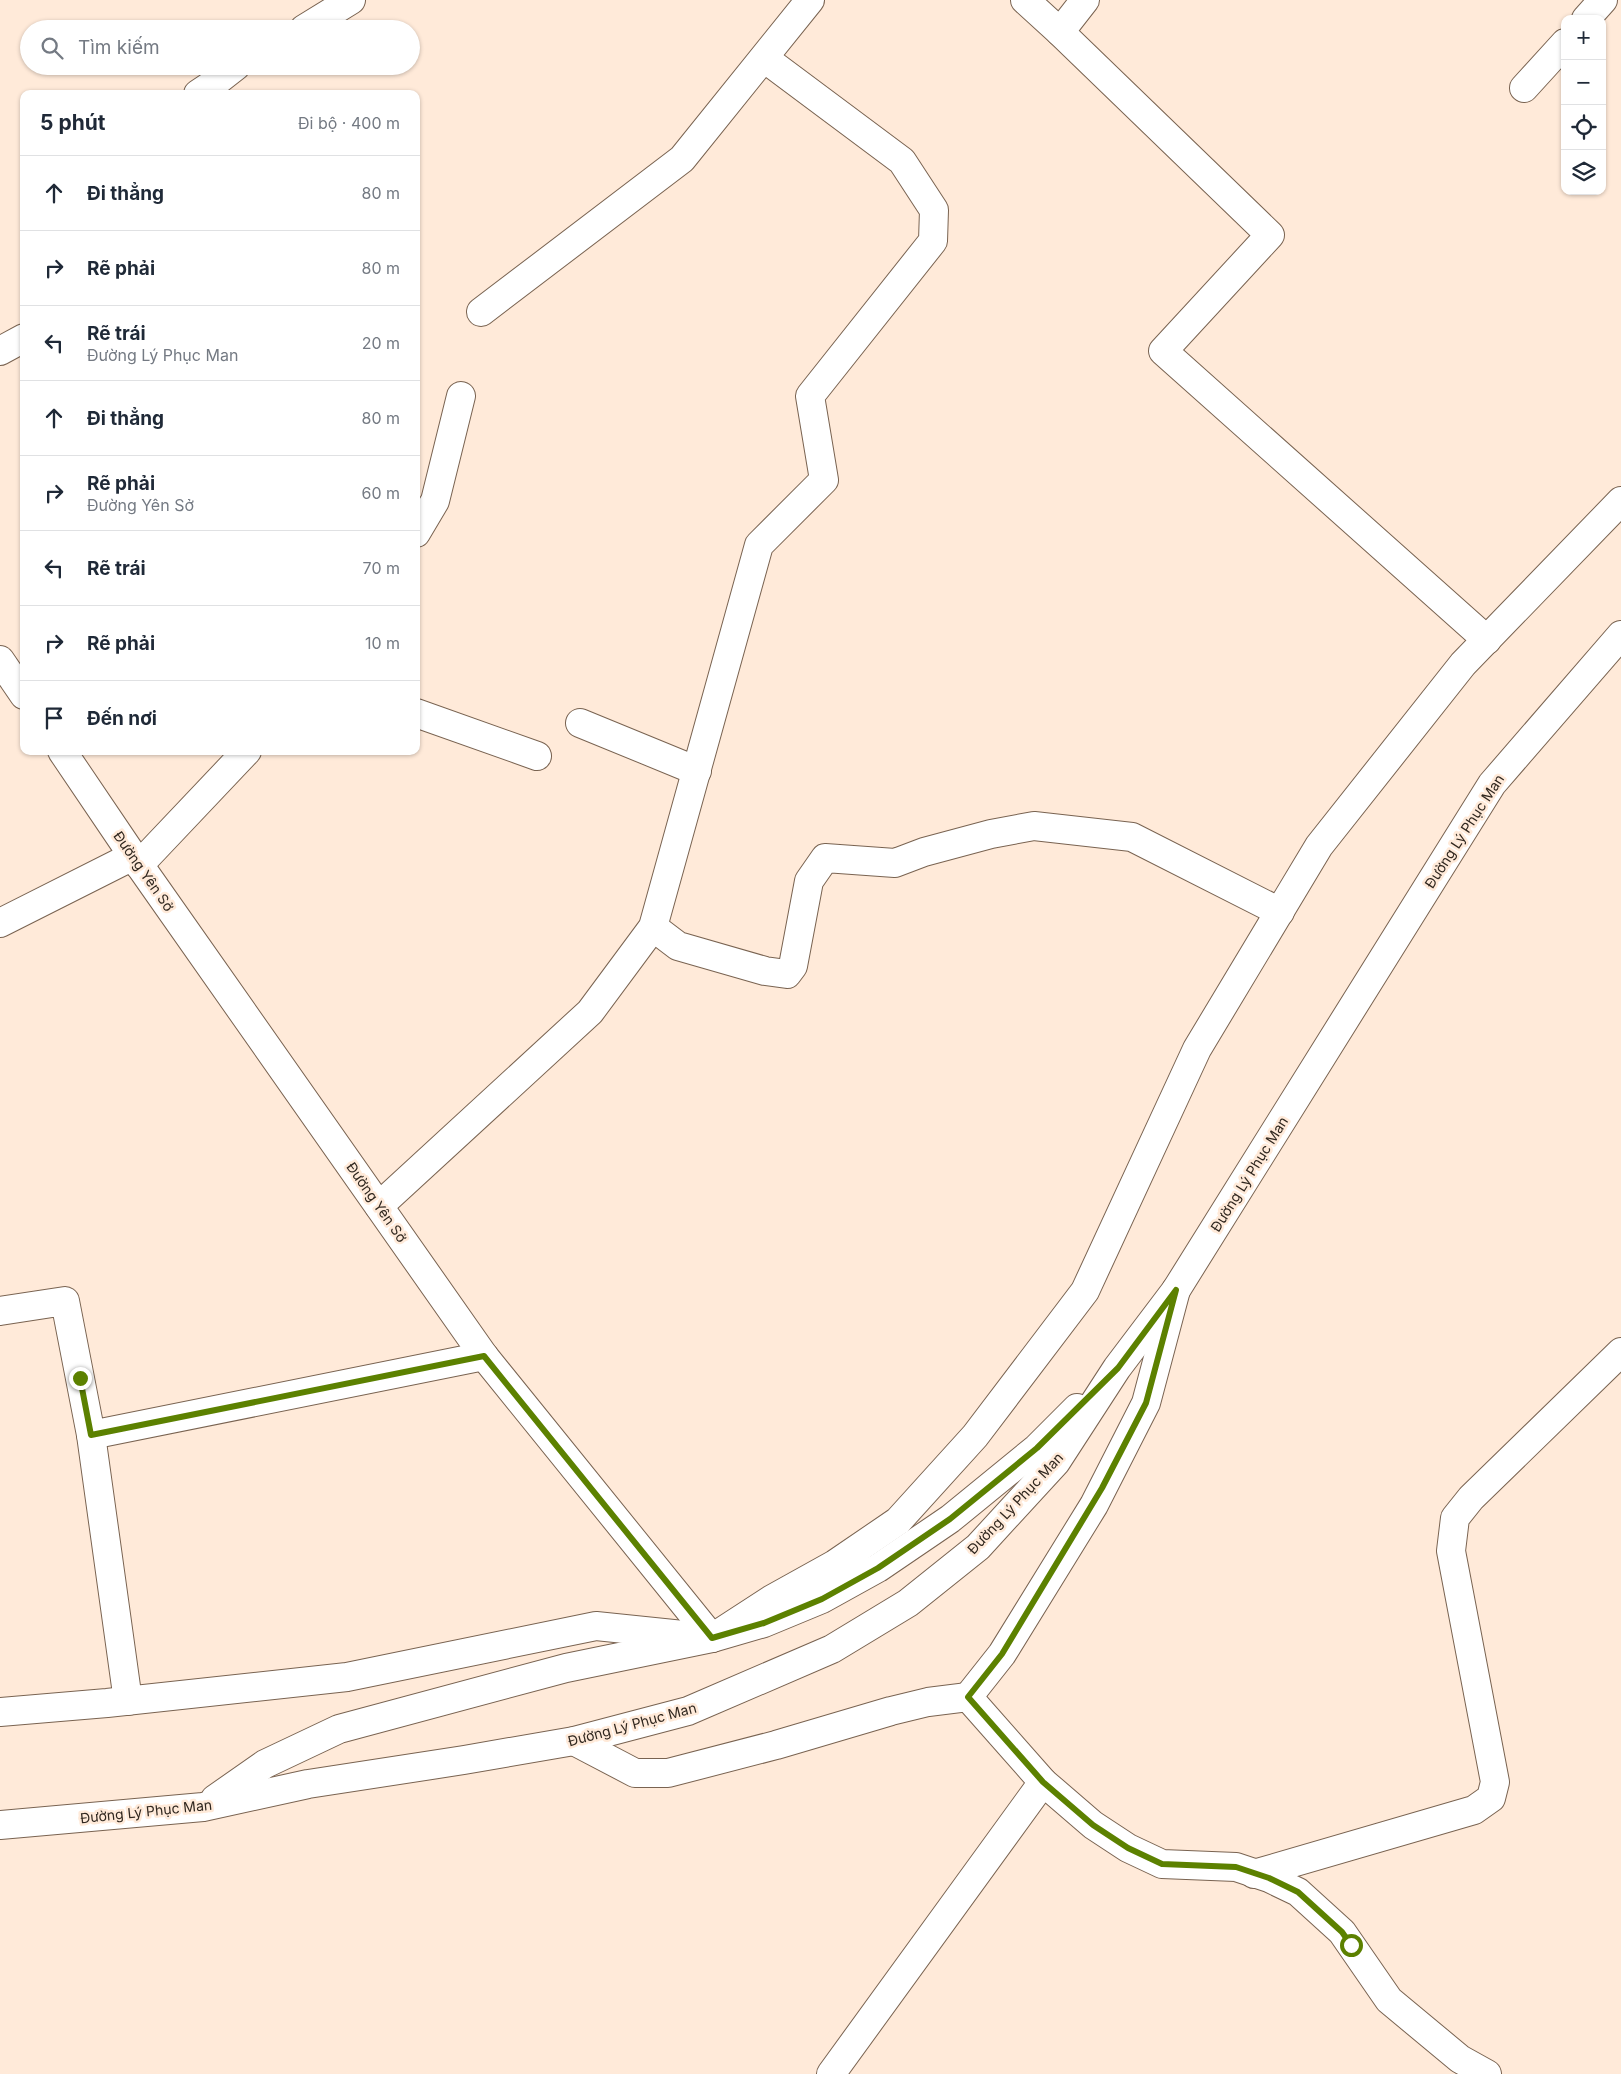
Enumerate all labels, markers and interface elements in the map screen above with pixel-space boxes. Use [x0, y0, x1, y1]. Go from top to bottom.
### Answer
map controls [1561, 15, 1606, 195]
button: + [1561, 15, 1606, 60]
search box [20, 20, 420, 75]
icon: search [38, 34, 66, 62]
text: Tìm kiếm [78, 36, 160, 59]
button: − [1561, 60, 1606, 105]
button: locate [1561, 105, 1606, 150]
text: 5 phút [40, 110, 105, 135]
text: Đi bộ · 400 m [298, 113, 400, 133]
button: layers [1561, 150, 1606, 195]
icon: ahead [40, 179, 68, 207]
text: Đi thẳng [87, 182, 164, 205]
text: 80 m [361, 183, 400, 203]
icon: right [40, 254, 68, 282]
text: Rẽ phải [87, 257, 155, 280]
text: 80 m [361, 258, 400, 278]
text: Rẽ trái [87, 322, 146, 345]
icon: left [40, 329, 68, 357]
text: 20 m [362, 333, 400, 353]
text: Đường Lý Phục Man [87, 345, 238, 365]
icon: ahead [40, 404, 68, 432]
text: Đi thẳng [87, 407, 164, 430]
text: 80 m [361, 408, 400, 428]
text: Rẽ phải [87, 472, 155, 495]
icon: right [40, 479, 68, 507]
text: 60 m [361, 483, 400, 503]
text: Đường Yên Sở [87, 495, 194, 515]
icon: left [40, 554, 68, 582]
text: Rẽ trái [87, 557, 146, 580]
text: 70 m [363, 558, 400, 578]
icon: right [40, 629, 68, 657]
text: Rẽ phải [87, 632, 155, 655]
text: 10 m [365, 633, 400, 653]
icon: arrive [40, 704, 68, 732]
text: Đến nơi [87, 707, 157, 730]
street label: Đường Lý Phục Man [1421, 771, 1507, 891]
street label: Đường Yên Sở [110, 828, 178, 914]
street label: Đường Lý Phục Man [1207, 1113, 1291, 1235]
street label: Đường Yên Sở [343, 1159, 411, 1245]
route end [69, 1367, 92, 1390]
street label: Đường Lý Phục Man [964, 1449, 1066, 1557]
street label: Đường Lý Phục Man [566, 1699, 698, 1749]
street label: Đường Lý Phục Man [79, 1796, 213, 1826]
route start [1340, 1934, 1363, 1957]

